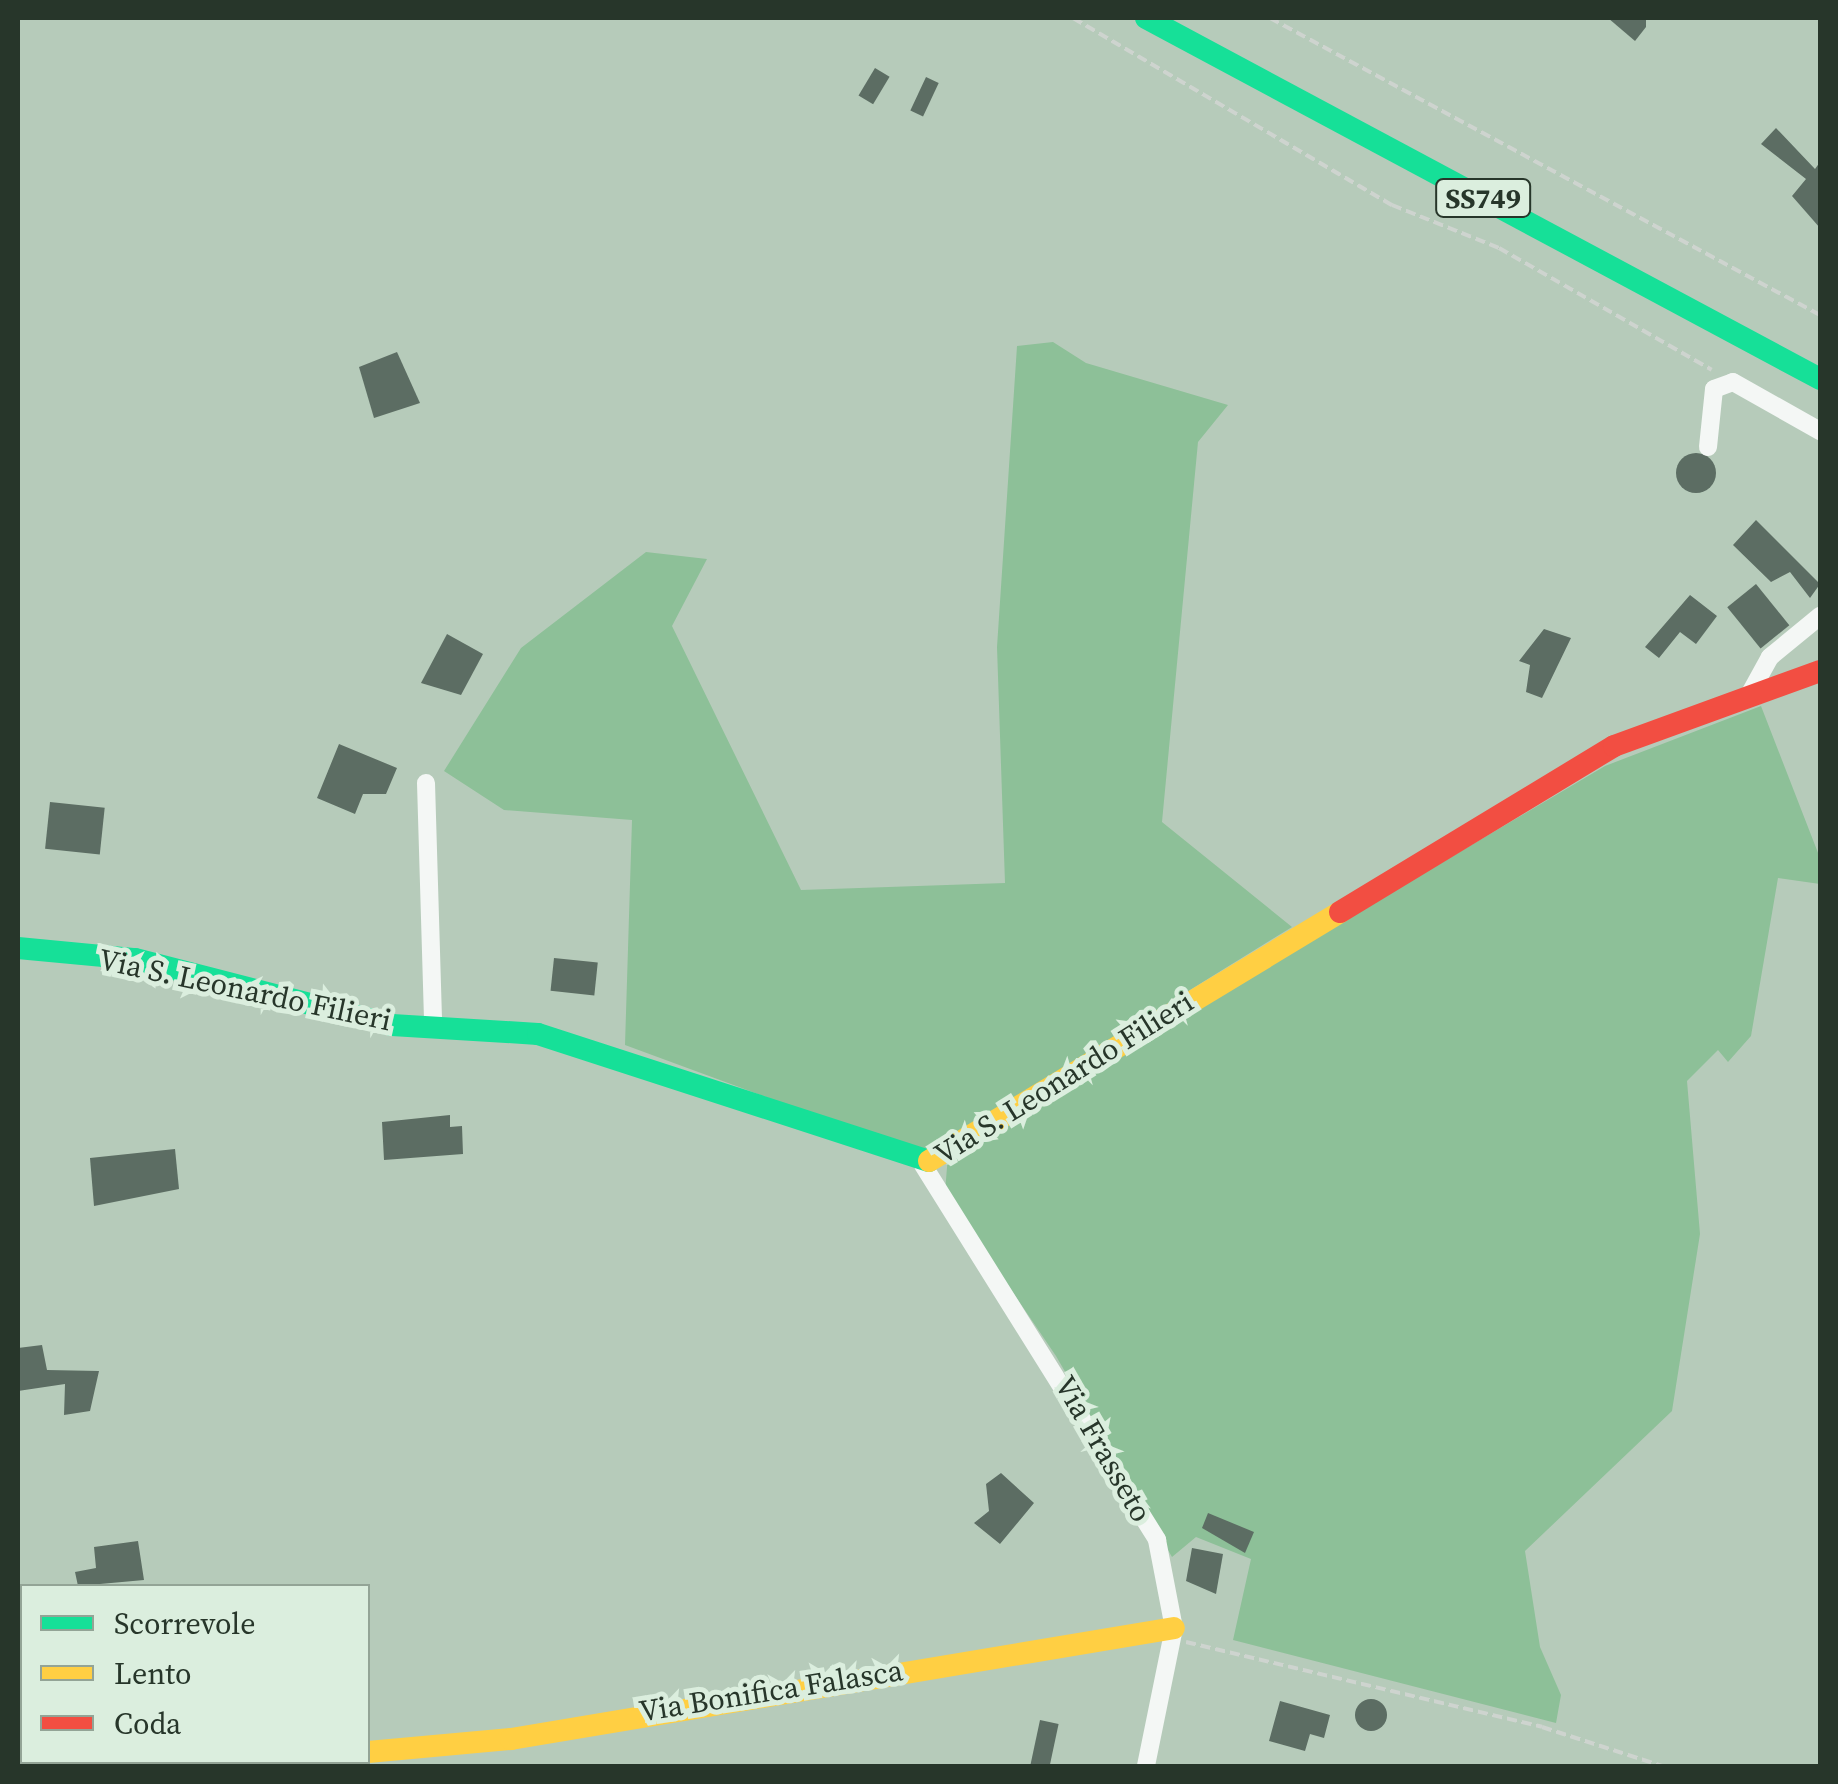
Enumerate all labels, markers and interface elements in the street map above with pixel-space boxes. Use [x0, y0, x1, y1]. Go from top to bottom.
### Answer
road number: SS749 [1433, 175, 1533, 221]
street label: Via S. Leonardo Filieri [96, 941, 394, 1039]
street label: Via S. Leonardo Filieri [928, 984, 1200, 1172]
street label: Via Frasseto [1047, 1370, 1159, 1528]
legend [20, 1584, 370, 1764]
text: Scorrevole [114, 1603, 256, 1644]
street label: Via Bonifica Falasca [637, 1652, 905, 1730]
text: Lento [114, 1653, 191, 1694]
text: Coda [114, 1703, 181, 1744]

